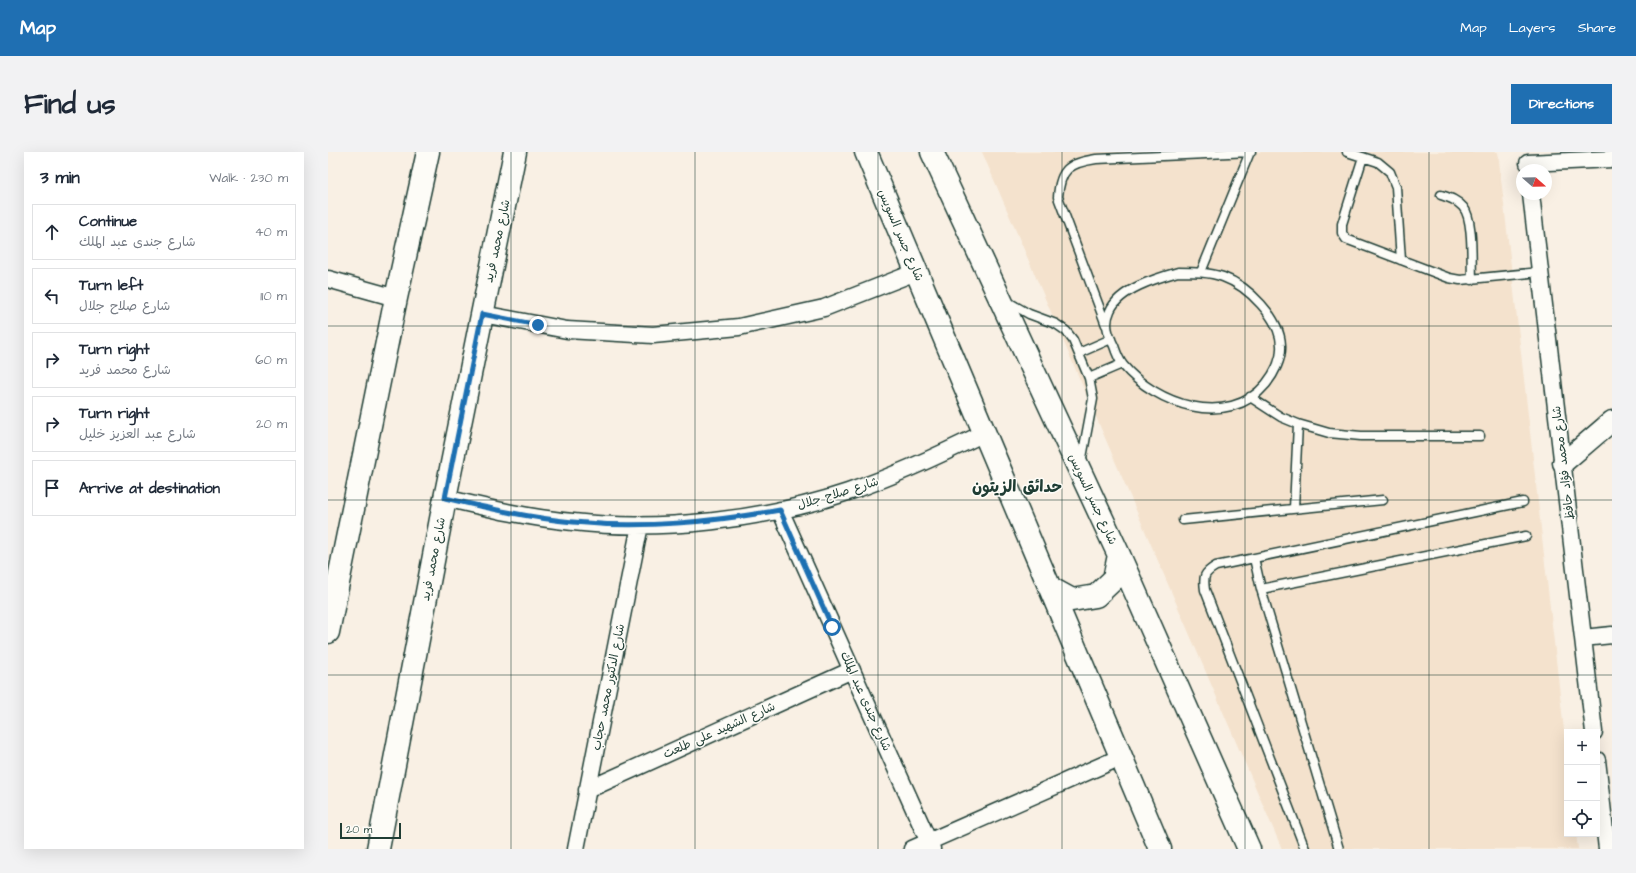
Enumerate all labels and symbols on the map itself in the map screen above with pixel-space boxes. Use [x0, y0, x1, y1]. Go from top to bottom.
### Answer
north arrow [1516, 164, 1552, 200]
street label: شارع جسر السويس [873, 187, 928, 284]
street label: شارع محمد فريد [480, 198, 515, 284]
route end [529, 316, 547, 334]
street label: شارع محمد فؤاد حافظ [1548, 405, 1579, 521]
street label: شارع جسر السويس [1064, 451, 1121, 547]
street label: شارع صلاح جلال [795, 473, 881, 514]
district label: حدائق الزيتون [972, 476, 1062, 498]
street label: شارع محمد فريد [417, 516, 450, 602]
route start [823, 618, 841, 636]
street label: شارع الدكتور محمد حجاب [588, 622, 629, 752]
street label: شارع جندى عبد الملك [836, 649, 895, 754]
street label: شارع الشهيد على طلعت [660, 698, 778, 763]
scale bar [340, 821, 401, 840]

